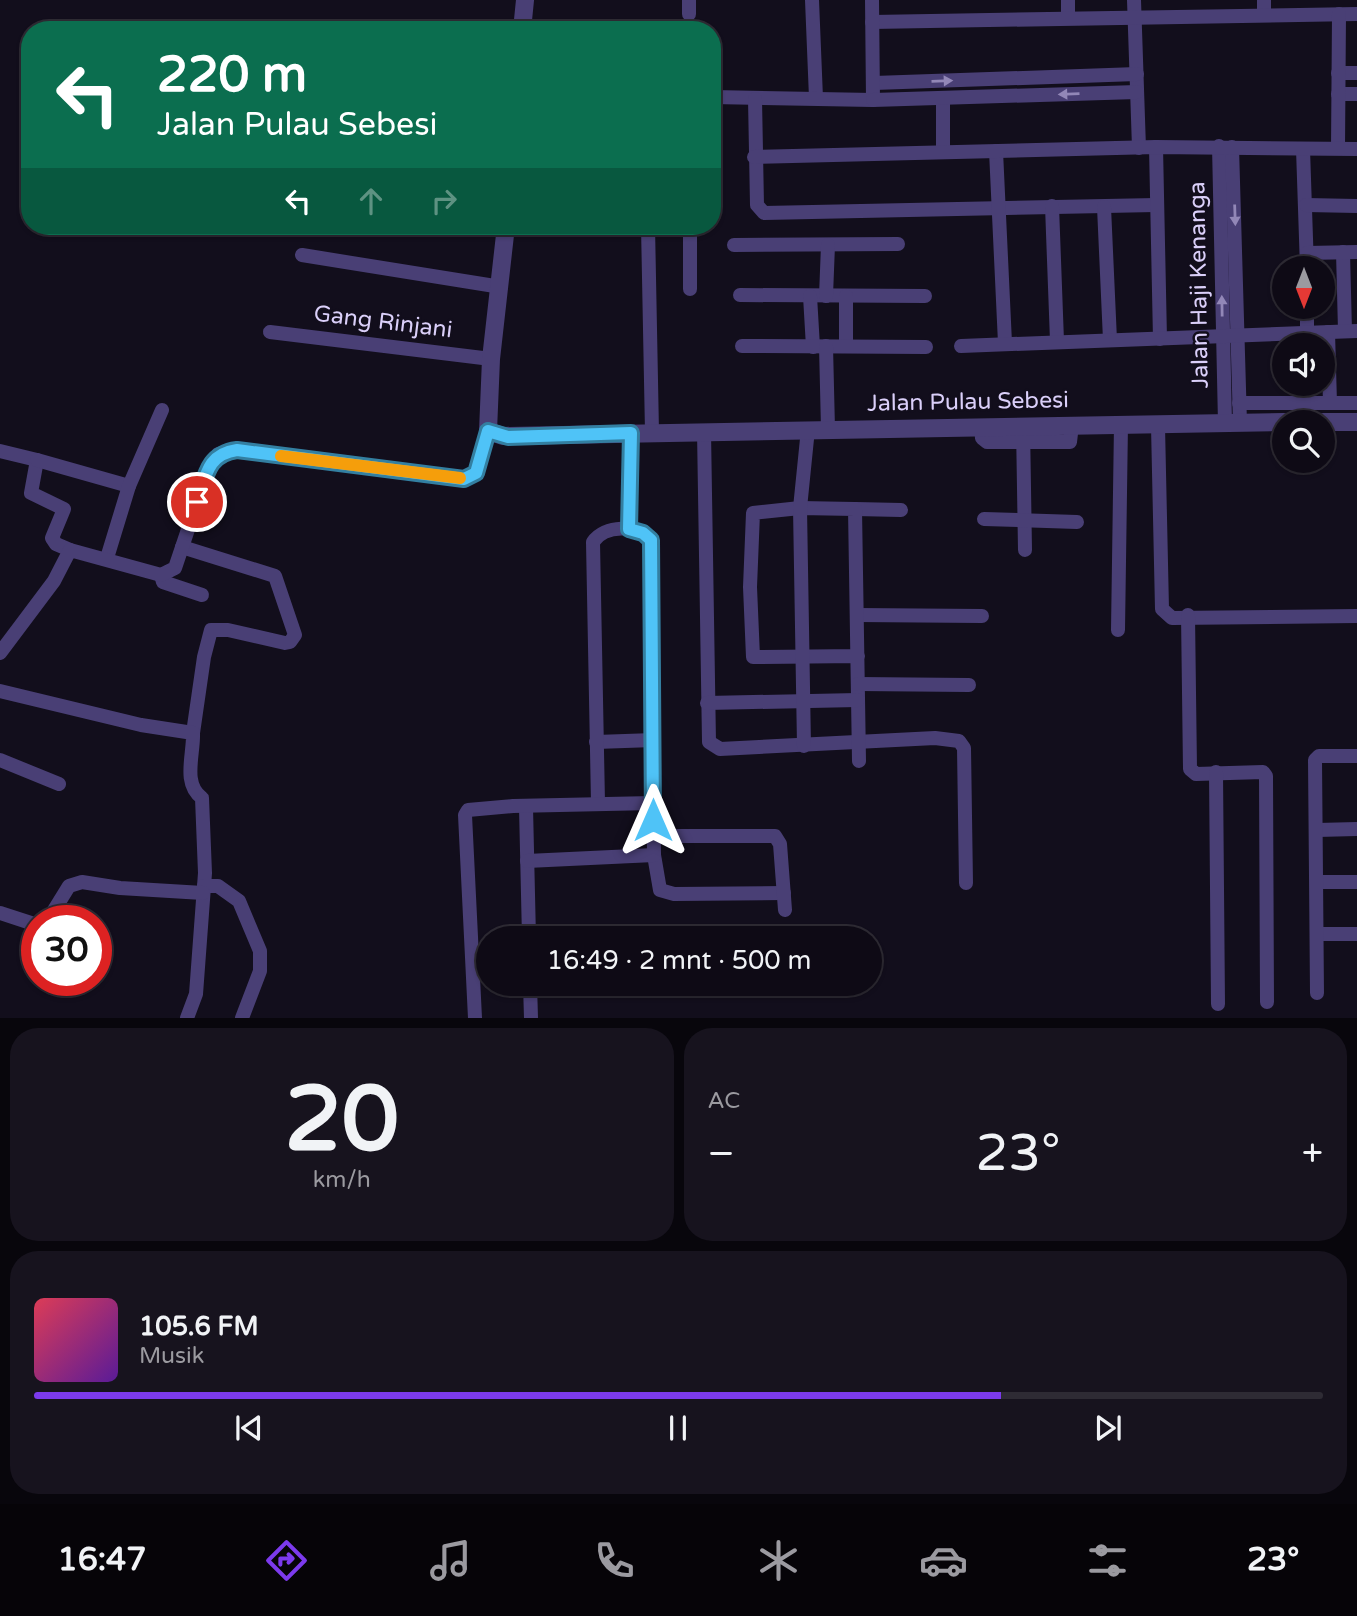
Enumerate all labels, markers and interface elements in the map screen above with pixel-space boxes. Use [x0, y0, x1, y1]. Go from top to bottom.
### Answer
text: 220 m [157, 46, 307, 105]
icon: left [42, 49, 133, 140]
one-way arrow [932, 75, 954, 87]
one-way arrow [1057, 89, 1079, 100]
text: Jalan Pulau Sebesi [157, 106, 438, 144]
street label: Jalan Haji Kenanga [1183, 181, 1215, 389]
icon: left [279, 182, 317, 220]
icon: ahead [352, 182, 390, 220]
icon: right [425, 182, 463, 220]
one-way arrow [1229, 204, 1240, 226]
north arrow [1272, 256, 1335, 318]
map controls [1272, 256, 1335, 473]
one-way arrow [1216, 294, 1228, 316]
street label: Gang Rinjani [312, 300, 454, 344]
button: sound [1272, 333, 1335, 396]
street label: Jalan Pulau Sebesi [867, 386, 1069, 418]
button: search [1272, 410, 1335, 473]
pin [167, 472, 227, 532]
icon: arrive [178, 483, 216, 521]
position arrow [616, 783, 690, 857]
speed limit sign: 30 [21, 905, 112, 996]
text: 16:49 · 2 mnt · 500 m [547, 945, 811, 976]
text: 20 [285, 1065, 399, 1175]
text: AC [708, 1087, 740, 1115]
text: 23° [976, 1122, 1061, 1185]
text: − [708, 1131, 735, 1177]
text: + [1302, 1131, 1323, 1177]
text: km/h [313, 1166, 371, 1194]
text: 105.6 FM [139, 1311, 259, 1342]
text: Musik [139, 1342, 204, 1370]
icon: previous [230, 1409, 268, 1447]
icon: pause [659, 1409, 697, 1447]
icon: next [1089, 1409, 1127, 1447]
icon: directions [262, 1536, 311, 1585]
icon: music [426, 1536, 475, 1585]
icon: phone [590, 1536, 639, 1585]
icon: climate [754, 1536, 803, 1585]
icon: car [919, 1536, 968, 1585]
icon: filters [1083, 1536, 1132, 1585]
text: 16:47 [58, 1541, 146, 1579]
text: 23° [1247, 1541, 1299, 1579]

